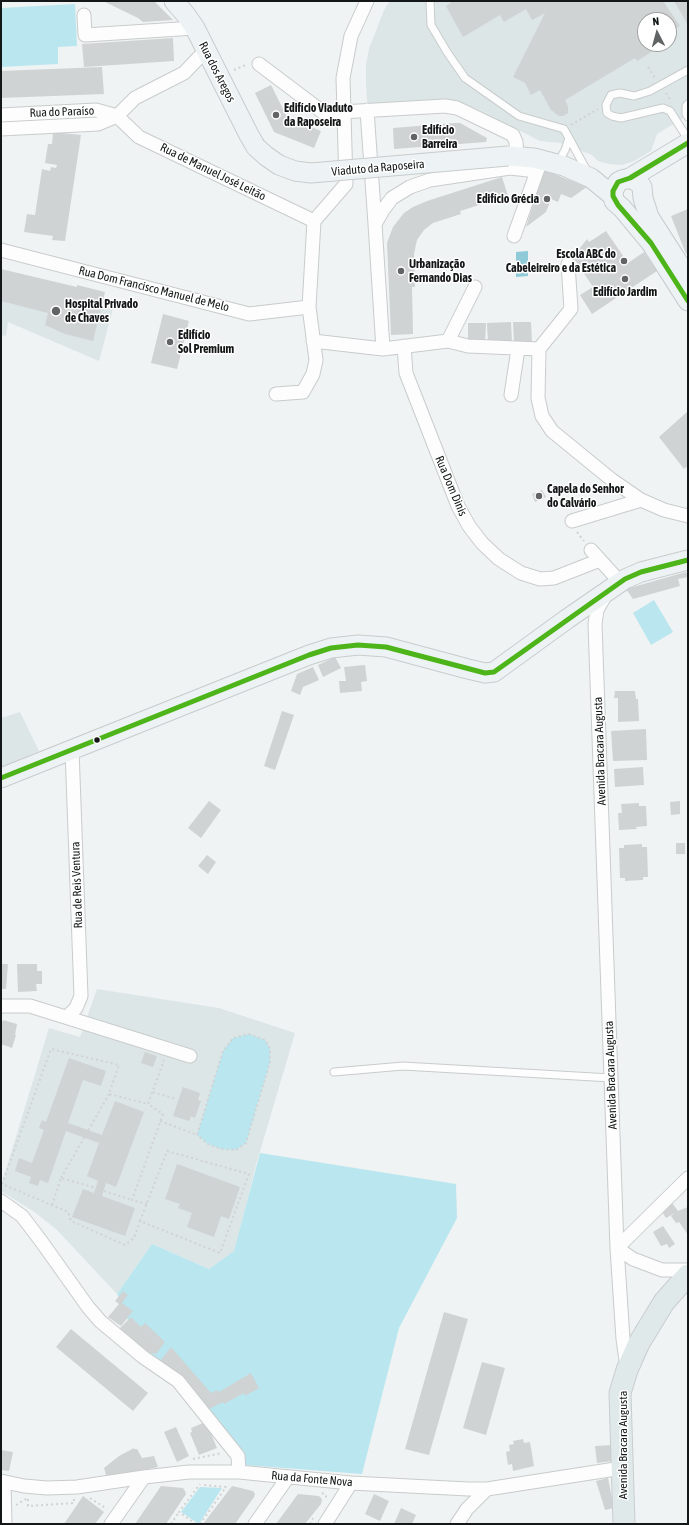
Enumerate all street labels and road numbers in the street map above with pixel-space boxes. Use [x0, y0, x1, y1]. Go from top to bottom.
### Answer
street label: Rua dos Aregos [196, 39, 238, 105]
street label: Rua do Paraíso [29, 104, 95, 120]
street label: Rua de Manuel José Leitão [158, 140, 268, 204]
street label: Viaduto da Raposeira [331, 157, 425, 179]
street label: Rua Dom Francisco Manuel de Melo [77, 263, 231, 315]
street label: Rua Dom Dinis [432, 454, 470, 518]
street label: Avenida Bracara Augusta [591, 696, 609, 806]
street label: Rua de Reis Ventura [68, 841, 86, 929]
street label: Avenida Bracara Augusta [602, 1020, 620, 1130]
street label: Avenida Bracara Augusta [616, 1391, 630, 1499]
street label: Rua da Fonte Nova [271, 1468, 353, 1490]

